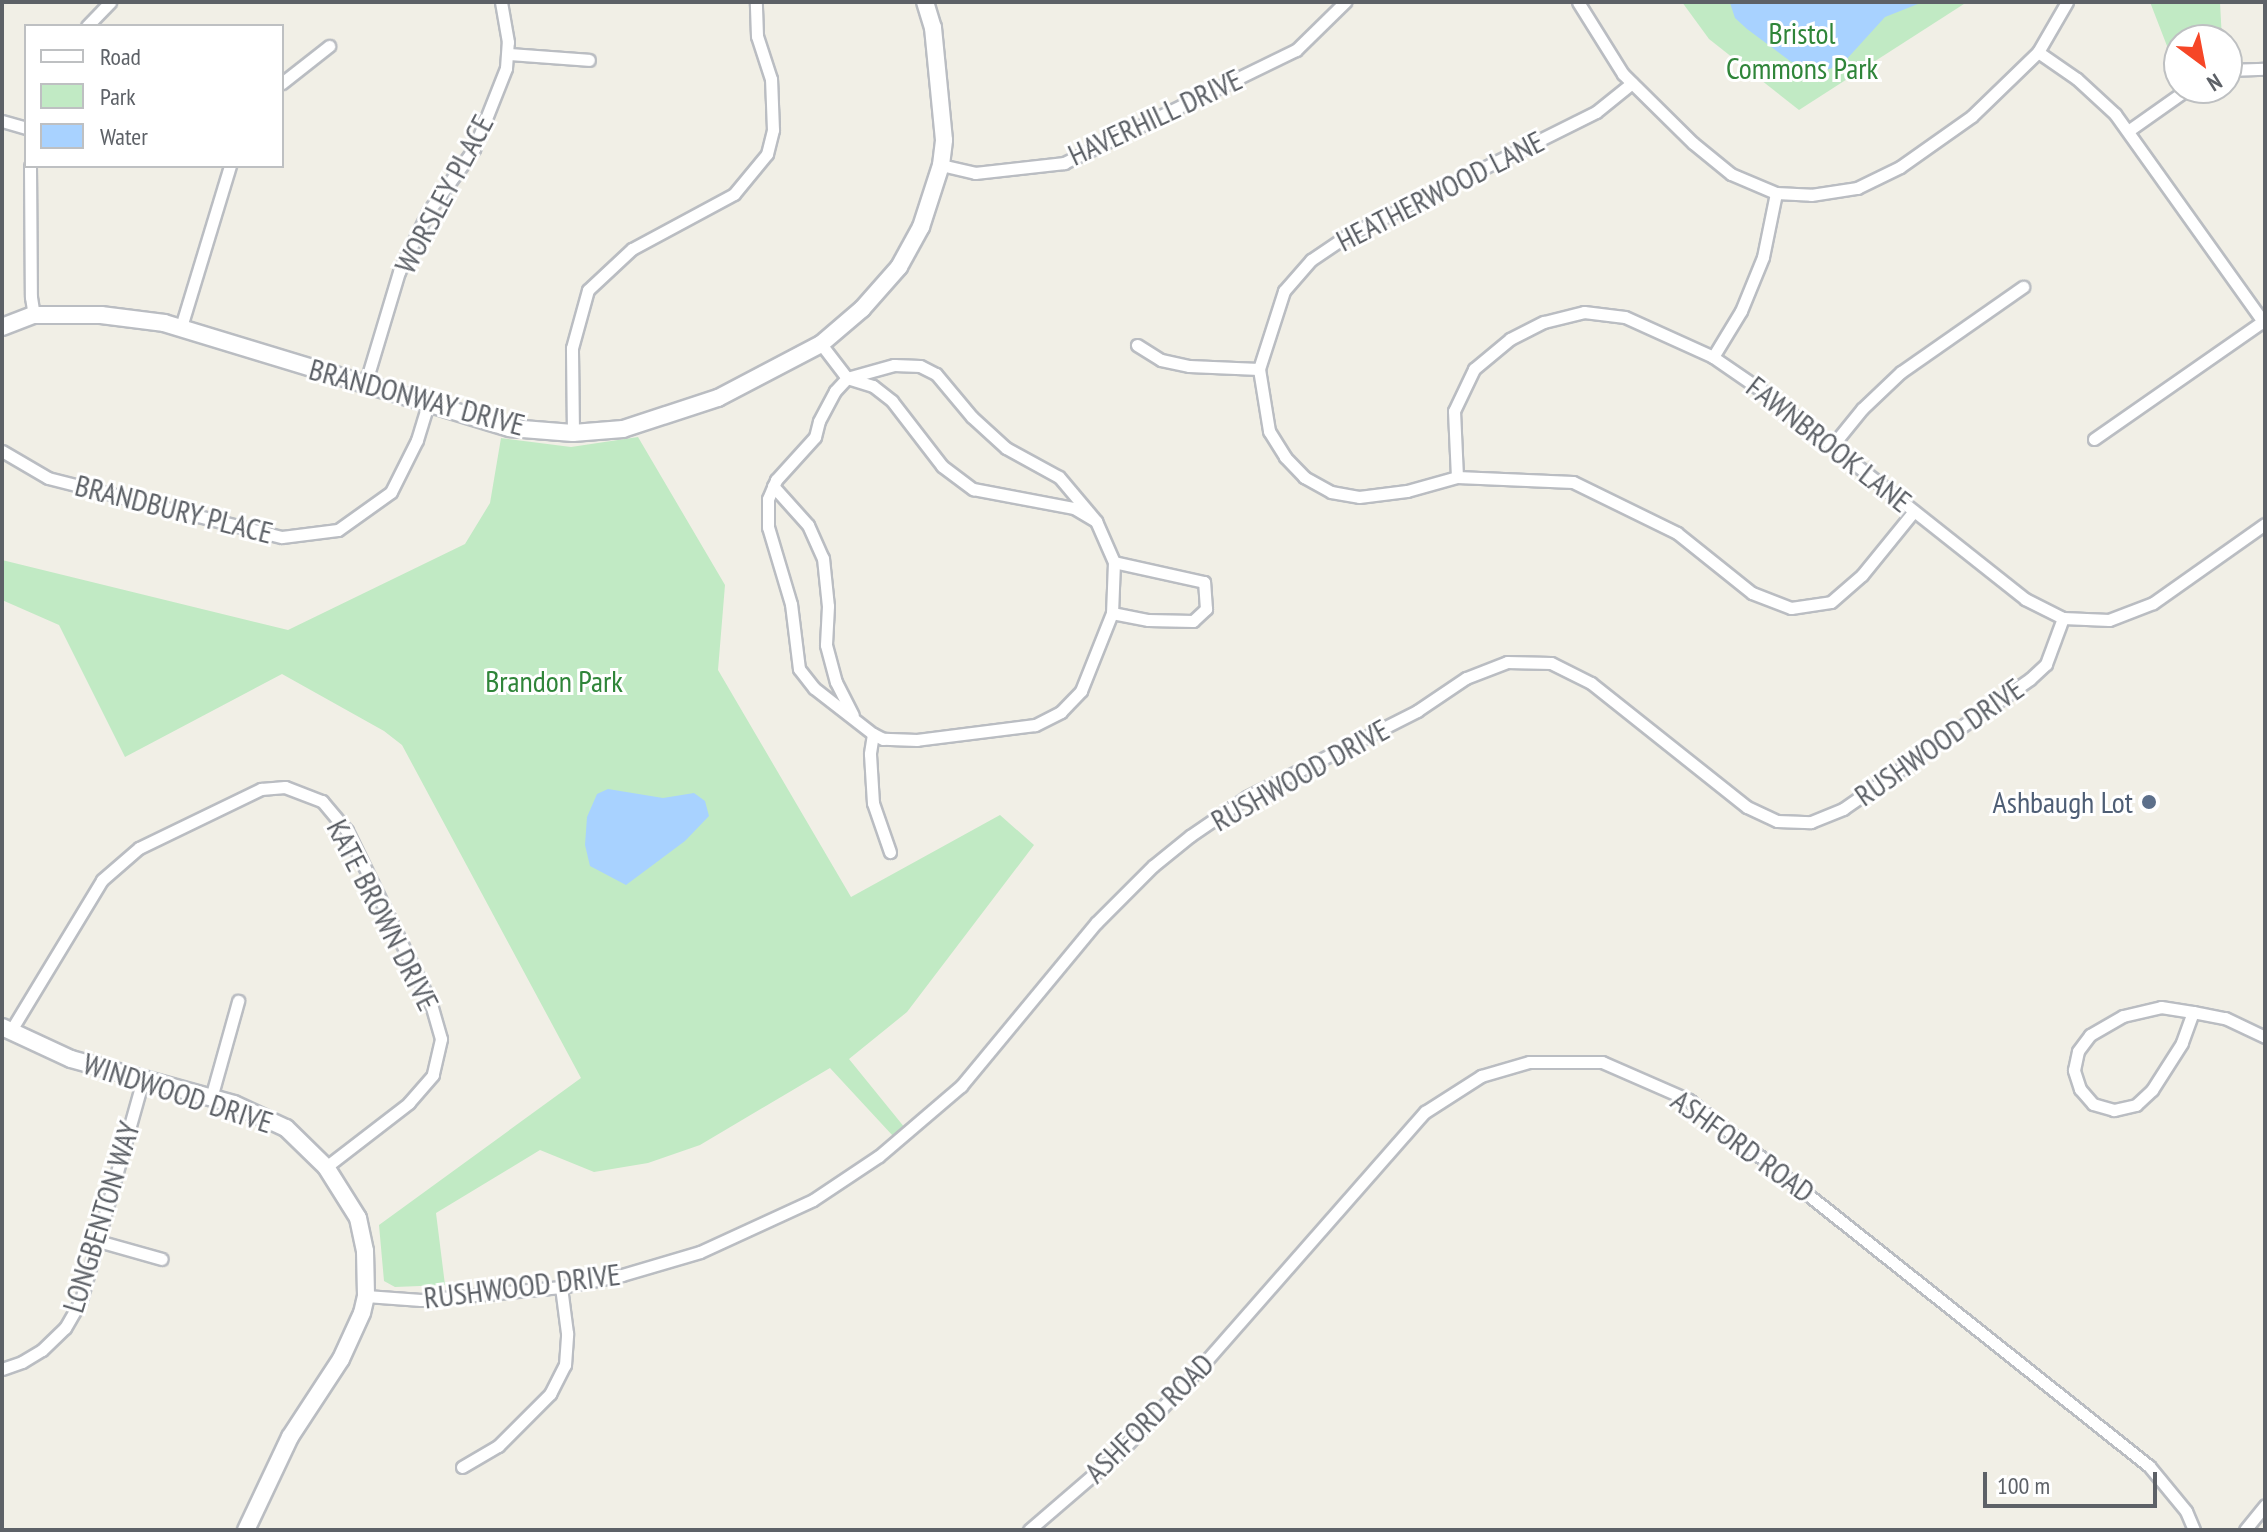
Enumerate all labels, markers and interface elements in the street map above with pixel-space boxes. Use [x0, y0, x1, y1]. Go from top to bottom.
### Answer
park label: Bristol Commons Park [1726, 15, 1878, 86]
legend [24, 24, 284, 168]
north arrow [2163, 24, 2243, 104]
text: Road [100, 41, 141, 72]
street label: HAVERHILL DRIVE [1062, 61, 1248, 173]
text: N [2202, 68, 2227, 98]
text: Park [100, 81, 136, 112]
street label: WORSLEY PLACE [387, 108, 501, 280]
text: Water [100, 121, 148, 152]
street label: HEATHERWOOD LANE [1330, 123, 1550, 259]
street label: BRANDONWAY DRIVE [305, 351, 529, 443]
street label: FAWNBROOK LANE [1739, 368, 1919, 520]
street label: BRANDBURY PLACE [71, 467, 277, 551]
park label: Brandon Park [485, 663, 623, 699]
street label: RUSHWOOD DRIVE [1848, 671, 2030, 813]
street label: RUSHWOOD DRIVE [1205, 711, 1395, 839]
place label: Ashbaugh Lot [1993, 784, 2133, 820]
marker: Ashbaugh Lot [2140, 793, 2158, 811]
street label: KATE BROWN DRIVE [319, 814, 447, 1016]
street label: WINDWOOD DRIVE [79, 1045, 277, 1141]
street label: ASHFORD ROAD [1665, 1082, 1821, 1210]
street label: LONGBENTON WAY [55, 1117, 147, 1317]
street label: RUSHWOOD DRIVE [422, 1256, 622, 1316]
street label: ASHFORD ROAD [1077, 1346, 1221, 1490]
scale bar [1987, 1456, 2161, 1506]
text: 100 m [1997, 1470, 2050, 1501]

